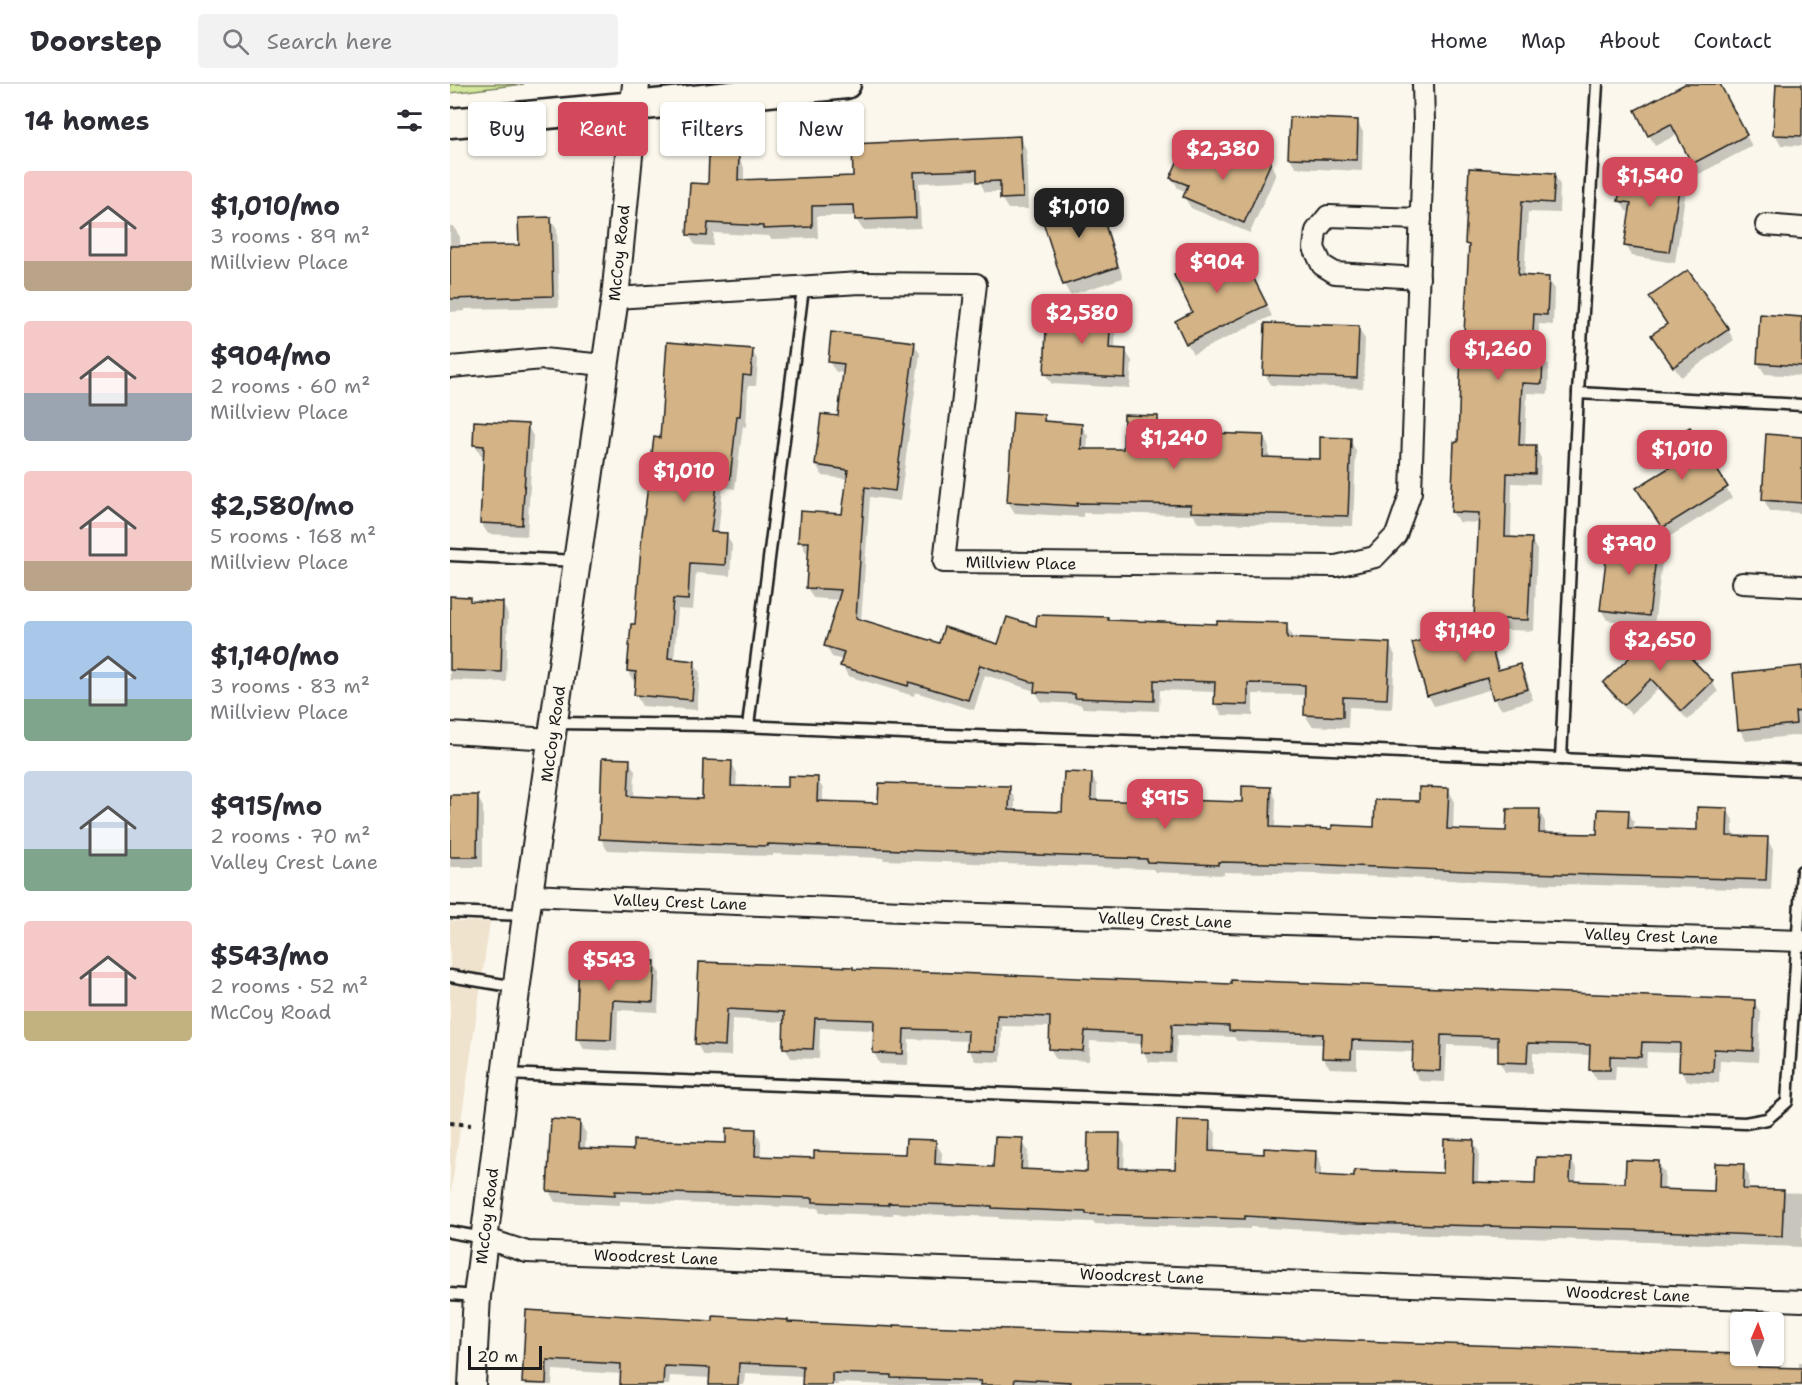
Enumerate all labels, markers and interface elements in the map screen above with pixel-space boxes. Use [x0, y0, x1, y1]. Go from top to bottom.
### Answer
search box [198, 14, 618, 68]
text: Doorstep [30, 22, 162, 60]
icon: search [219, 25, 252, 58]
text: Search here [267, 27, 393, 56]
text: Home [1430, 27, 1488, 55]
text: Map [1521, 27, 1566, 55]
text: About [1599, 27, 1660, 55]
text: Contact [1693, 27, 1772, 55]
chip: Buy [468, 102, 546, 156]
chip: Rent [558, 102, 648, 156]
chip: Filters [660, 102, 765, 156]
chip: New [777, 102, 864, 156]
text: 14 homes [24, 103, 150, 138]
icon: filters [393, 104, 426, 137]
pin: $2,380 [1174, 130, 1272, 181]
text: $2,380 [1186, 136, 1260, 162]
pin: $1,540 [1601, 157, 1699, 208]
text: $1,540 [1616, 163, 1684, 189]
text: $1,010/mo [210, 188, 340, 223]
pin: $1,010 [1030, 188, 1128, 239]
text: $1,010 [1048, 194, 1110, 220]
icon: home [72, 195, 144, 267]
street label: McCoy Road [603, 204, 635, 302]
text: 3 rooms · 89 m² [210, 223, 370, 249]
pin: $904 [1181, 243, 1253, 294]
text: Millview Place [210, 249, 348, 275]
text: $904 [1190, 249, 1244, 275]
pin: $2,580 [1033, 294, 1131, 345]
text: $2,580 [1045, 300, 1119, 326]
pin: $1,260 [1449, 330, 1547, 381]
text: $1,260 [1464, 336, 1532, 362]
text: $904/mo [210, 338, 331, 373]
icon: home [72, 345, 144, 417]
text: 2 rooms · 60 m² [210, 373, 370, 399]
text: Millview Place [210, 399, 348, 425]
pin: $1,240 [1125, 419, 1223, 470]
text: $1,240 [1140, 425, 1208, 451]
pin: $1,010 [1633, 430, 1731, 481]
text: $1,010 [1651, 436, 1713, 462]
pin: $1,010 [635, 452, 733, 503]
text: $1,010 [653, 458, 715, 484]
text: $2,580/mo [210, 488, 354, 523]
icon: home [72, 495, 144, 567]
text: 5 rooms · 168 m² [210, 523, 376, 549]
pin: $790 [1593, 525, 1665, 576]
text: $790 [1601, 531, 1657, 557]
text: Millview Place [210, 549, 348, 575]
street label: Millview Place [965, 552, 1077, 574]
pin: $1,140 [1416, 612, 1514, 663]
text: $1,140 [1434, 618, 1496, 644]
pin: $2,650 [1611, 621, 1709, 672]
text: $2,650 [1624, 627, 1696, 653]
text: $1,140/mo [210, 638, 339, 673]
icon: home [72, 645, 144, 717]
text: 3 rooms · 83 m² [210, 673, 370, 699]
street label: McCoy Road [536, 685, 570, 783]
text: Millview Place [210, 699, 348, 725]
pin: $915 [1129, 779, 1201, 830]
text: $915 [1141, 785, 1189, 811]
text: $915/mo [210, 788, 322, 823]
icon: home [72, 795, 144, 867]
text: 2 rooms · 70 m² [210, 823, 371, 849]
text: Valley Crest Lane [210, 849, 378, 875]
street label: Valley Crest Lane [612, 889, 748, 915]
street label: Valley Crest Lane [1097, 907, 1233, 933]
street label: Valley Crest Lane [1583, 923, 1719, 949]
text: $543/mo [210, 938, 329, 973]
pin: $543 [573, 941, 645, 992]
icon: home [72, 945, 144, 1017]
text: $543 [582, 947, 636, 973]
text: 2 rooms · 52 m² [210, 973, 368, 999]
text: McCoy Road [210, 999, 331, 1025]
street label: McCoy Road [471, 1167, 503, 1265]
street label: Woodcrest Lane [593, 1244, 719, 1270]
street label: Woodcrest Lane [1079, 1263, 1205, 1289]
street label: Woodcrest Lane [1565, 1281, 1691, 1307]
north arrow [1730, 1312, 1784, 1366]
map controls [1730, 1312, 1784, 1366]
scale bar [468, 1343, 542, 1370]
text: 20 m [477, 1346, 518, 1367]

